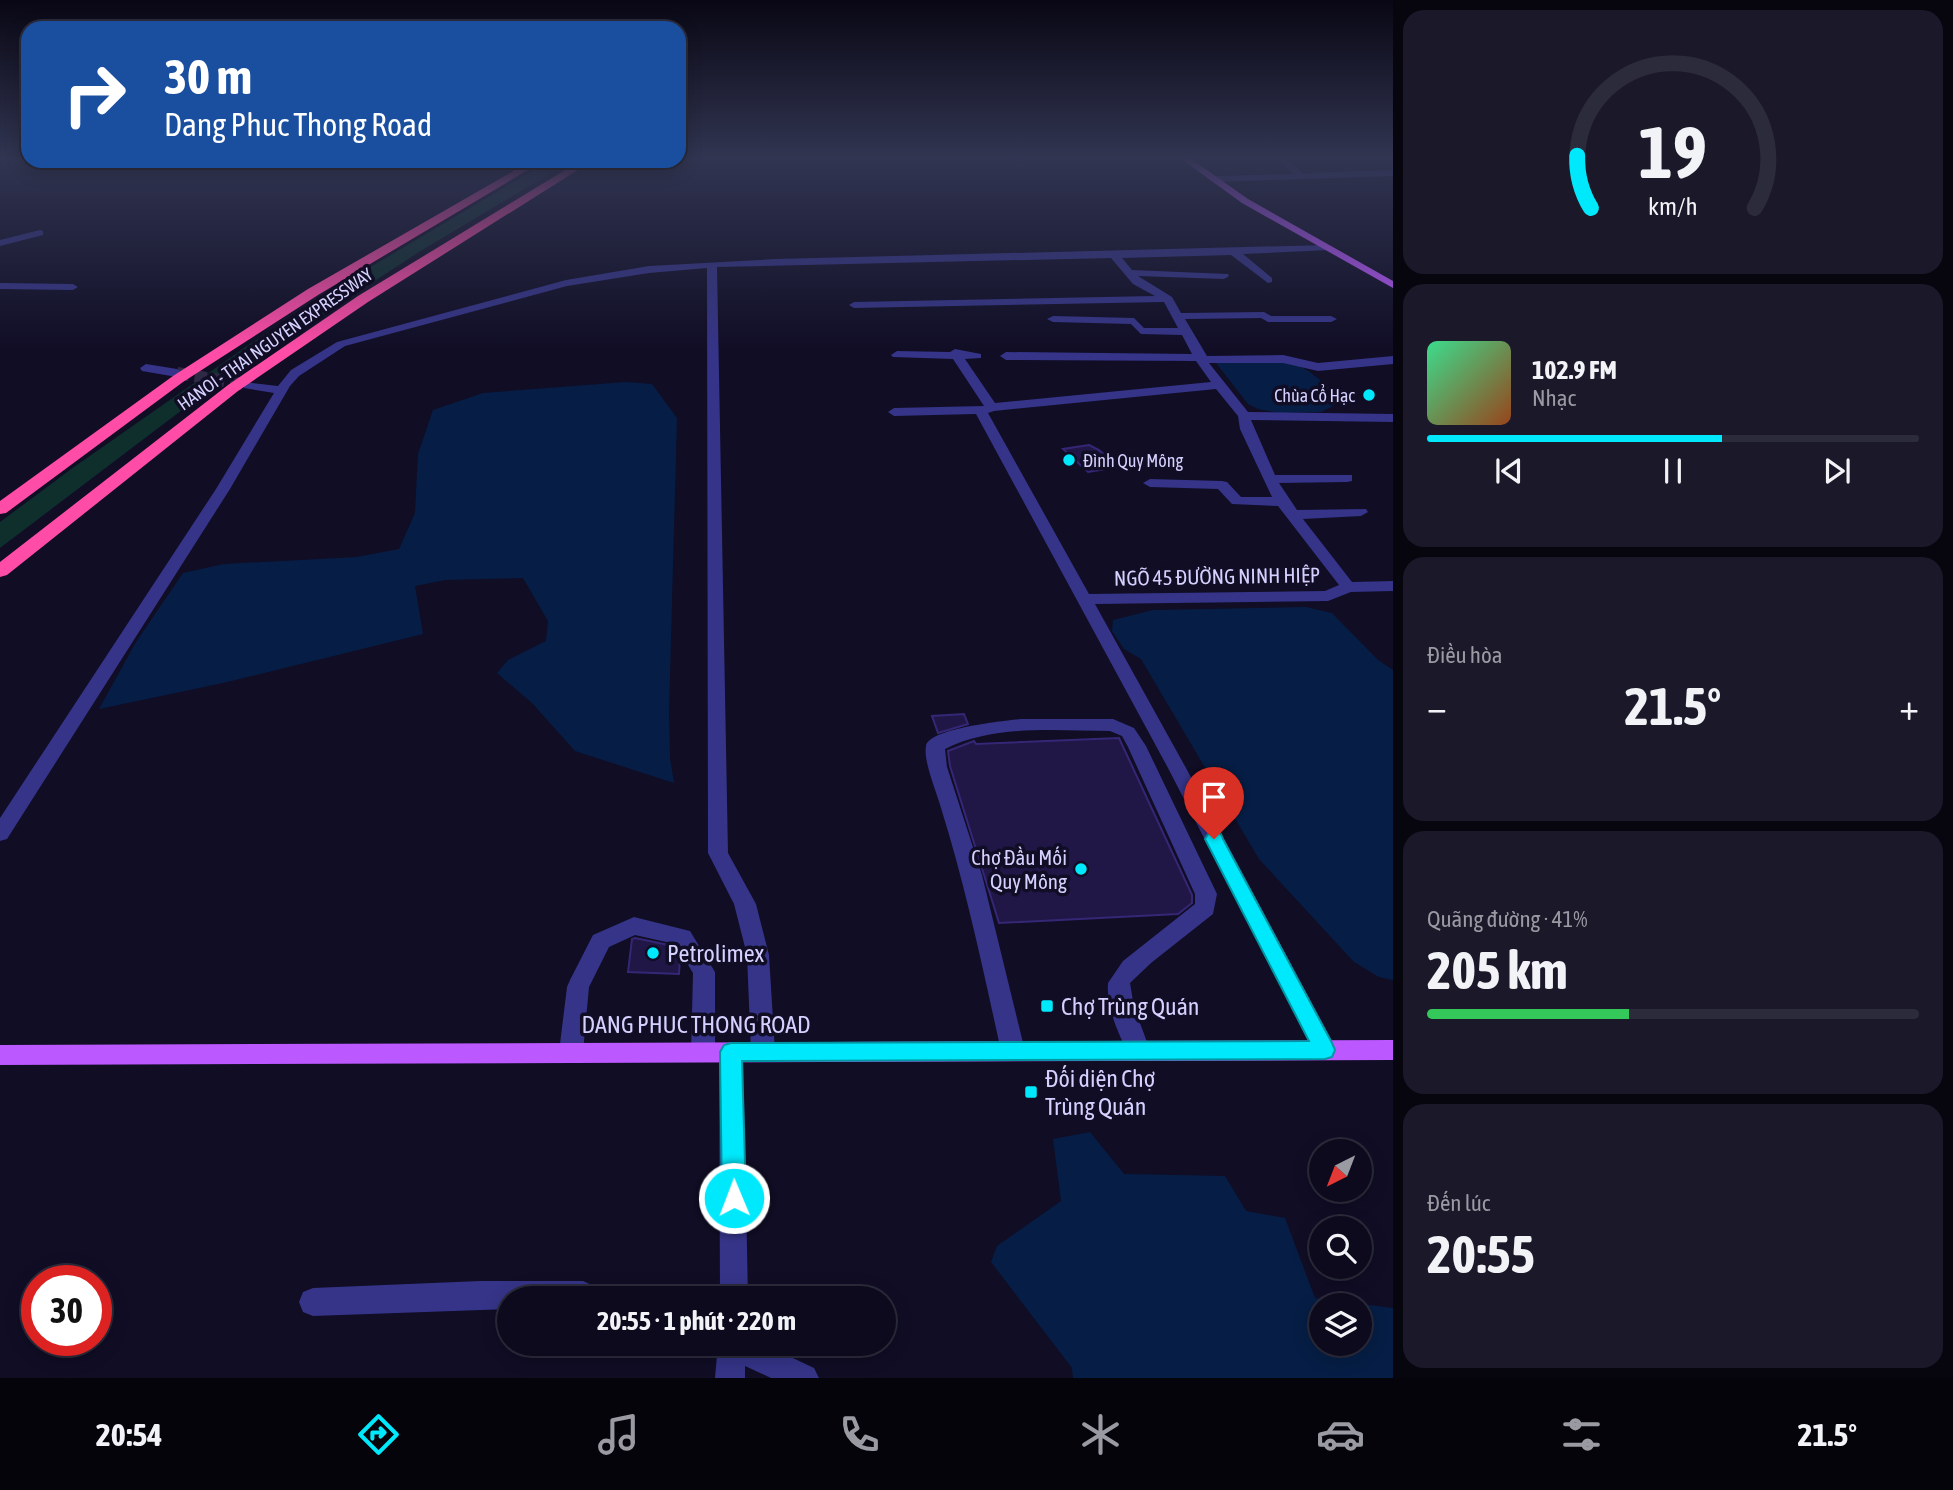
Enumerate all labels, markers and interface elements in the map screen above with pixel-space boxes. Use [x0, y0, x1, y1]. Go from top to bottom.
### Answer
text: 30 m [164, 48, 252, 104]
icon: right [49, 49, 140, 140]
text: Dang Phuc Thong Road [164, 106, 432, 143]
text: 19 [1639, 110, 1707, 193]
text: km/h [1648, 192, 1698, 220]
street label: HANOI - THAI NGUYEN EXPRESSWAY [173, 264, 377, 414]
text: 102.9 FM [1532, 355, 1617, 385]
place label: Chùa Cổ Hạc [1274, 384, 1355, 406]
text: Nhạc [1532, 385, 1576, 411]
marker: Chùa Cổ Hạc [1361, 387, 1377, 403]
place label: Đình Quy Mông [1083, 450, 1183, 471]
marker: Đình Quy Mông [1061, 452, 1077, 468]
icon: previous [1490, 452, 1528, 490]
icon: pause [1654, 452, 1692, 490]
icon: next [1818, 452, 1856, 490]
street label: NGÕ 45 ĐƯỜNG NINH HIỆP [1114, 562, 1320, 590]
text: Điều hòa [1427, 642, 1503, 668]
text: 21.5° [1625, 676, 1721, 736]
text: − [1427, 685, 1447, 728]
text: + [1899, 685, 1919, 728]
pin [1184, 767, 1244, 839]
icon: arrive [1195, 778, 1233, 816]
place label: Chợ Đầu Mối Quy Mông [971, 845, 1067, 893]
marker: Chợ Đầu Mối Quy Mông [1073, 861, 1089, 877]
text: Quãng đường · 41% [1427, 906, 1588, 932]
place label: Petrolimex [667, 940, 765, 967]
text: 205 km [1427, 940, 1568, 1000]
marker: Petrolimex [645, 945, 661, 961]
place label: Chợ Trùng Quán [1061, 993, 1199, 1020]
marker: Chợ Trùng Quán [1039, 998, 1055, 1014]
street label: DANG PHUC THONG ROAD [582, 1011, 810, 1038]
place label: Đối diện Chợ Trùng Quán [1045, 1065, 1155, 1120]
marker: Đối diện Chợ Trùng Quán [1023, 1084, 1039, 1100]
north arrow [1309, 1139, 1372, 1202]
map controls [1309, 1139, 1372, 1356]
position arrow [697, 1161, 771, 1235]
text: Đến lúc [1427, 1190, 1490, 1216]
button: search [1309, 1216, 1372, 1279]
text: 20:55 [1427, 1224, 1535, 1284]
speed limit sign: 30 [21, 1265, 112, 1356]
button: layers [1309, 1293, 1372, 1356]
text: 20:55 · 1 phút · 220 m [597, 1306, 796, 1336]
icon: directions [354, 1410, 403, 1459]
icon: music [594, 1410, 643, 1459]
icon: phone [835, 1410, 884, 1459]
icon: climate [1076, 1410, 1125, 1459]
icon: car [1316, 1410, 1365, 1459]
icon: filters [1557, 1410, 1606, 1459]
text: 20:54 [96, 1416, 162, 1453]
text: 21.5° [1797, 1416, 1857, 1453]

